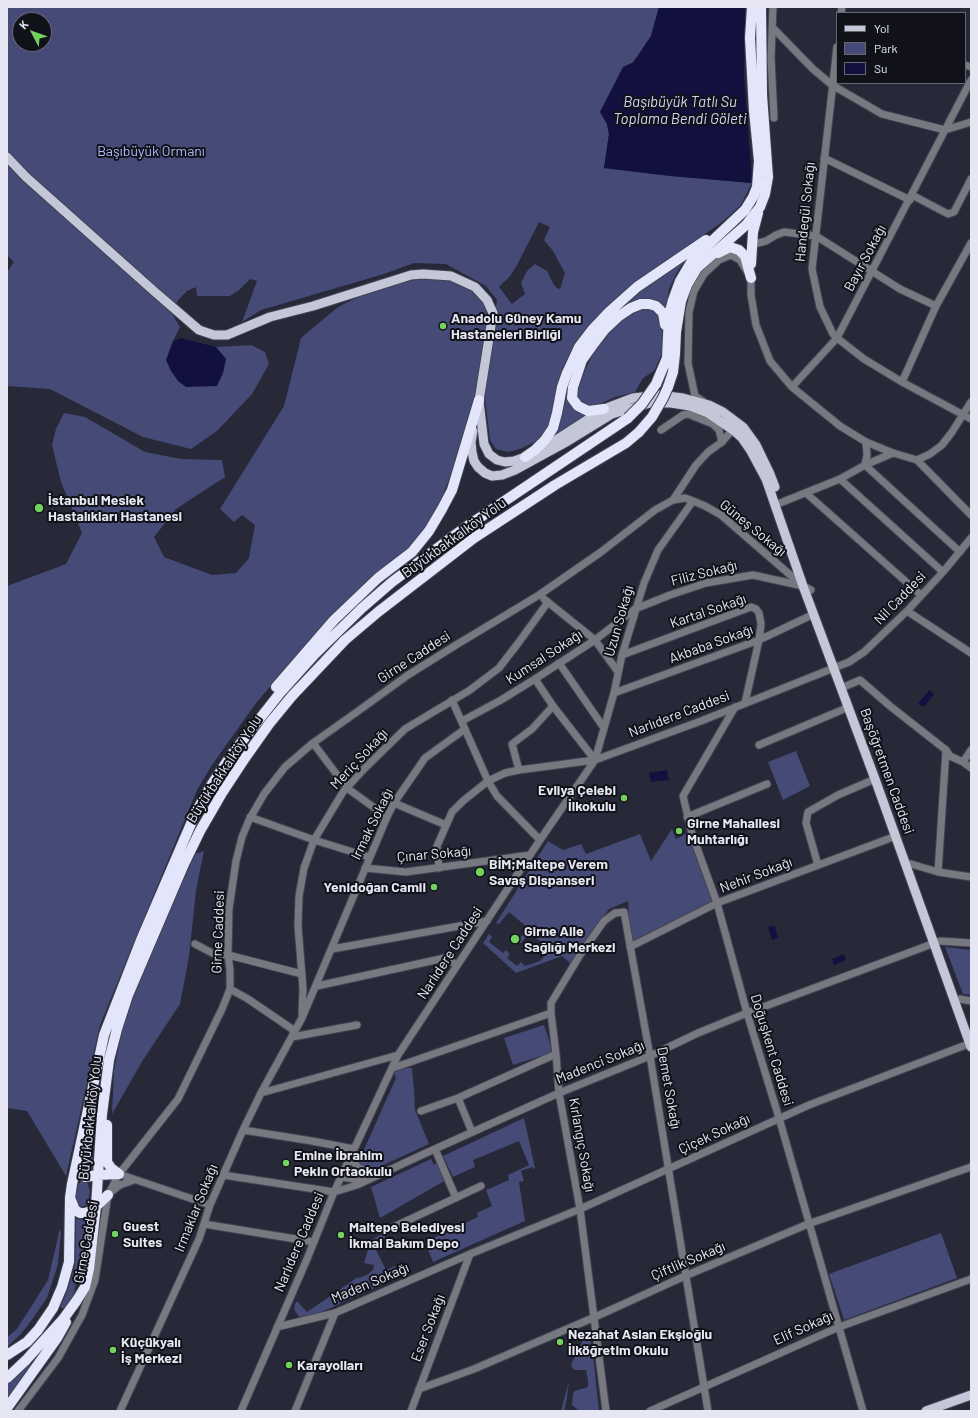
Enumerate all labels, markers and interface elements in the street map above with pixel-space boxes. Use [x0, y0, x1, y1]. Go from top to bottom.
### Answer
north arrow [12, 12, 52, 52]
legend [836, 12, 966, 84]
text: K [16, 18, 30, 31]
text: Yol [874, 21, 889, 35]
text: Park [874, 41, 898, 55]
text: Su [874, 61, 887, 75]
water label: Başıbüyük Tatlı Su Toplama Bendi Göleti [613, 93, 747, 128]
park label: Başıbüyük Ormanı [97, 143, 205, 159]
street label: Handegül Sokağı [791, 161, 819, 263]
street label: Bayır Sokağı [840, 222, 890, 294]
place label: Anadolu Güney Kamu Hastaneleri Birliği [451, 310, 581, 342]
marker: Anadolu Güney Kamu Hastaneleri Birliği [438, 321, 448, 331]
place label: İstanbul Meslek Hastalıkları Hastanesi [48, 492, 182, 524]
street label: Büyükbakkalköy Yolu [399, 495, 509, 581]
street label: Güneş Sokağı [716, 496, 790, 560]
marker: İstanbul Meslek Hastalıkları Hastanesi [33, 502, 45, 514]
street label: Filiz Sokağı [669, 557, 739, 589]
street label: Nil Caddesi [871, 568, 929, 628]
street label: Uzun Sokağı [601, 583, 637, 659]
street label: Kartal Sokağı [668, 590, 748, 632]
street label: Akbaba Sokağı [667, 621, 755, 667]
street label: Kumsal Sokağı [503, 626, 585, 688]
street label: Girne Caddesi [374, 627, 454, 687]
street label: Narlıdere Caddesi [626, 687, 732, 741]
street label: Başöğretmen Caddesi [856, 706, 918, 836]
street label: Büyükbakkalköy Yolu [183, 712, 265, 826]
street label: Meriç Sokağı [327, 725, 391, 793]
place label: Evliya Çelebi İlkokulu [538, 782, 616, 814]
street label: Irmak Sokağı [347, 785, 397, 863]
marker: Evliya Çelebi İlkokulu [619, 793, 629, 803]
place label: Girne Mahallesi Muhtarlığı [687, 815, 780, 848]
marker: Girne Mahallesi Muhtarlığı [674, 826, 684, 836]
street label: Çınar Sokağı [396, 842, 472, 866]
street label: Nehir Sokağı [717, 853, 795, 897]
place label: BİM;Maltepe Verem Savaş Dispanseri [489, 856, 608, 888]
marker: BİM;Maltepe Verem Savaş Dispanseri [474, 866, 486, 878]
place label: Yenidoğan Camii [324, 879, 426, 895]
marker: Yenidoğan Camii [429, 882, 439, 892]
street label: Girne Caddesi [208, 890, 228, 974]
street label: Narlıdere Caddesi [414, 904, 486, 1002]
place label: Girne Aile Sağlığı Merkezi [524, 923, 616, 956]
marker: Girne Aile Sağlığı Merkezi [509, 933, 521, 945]
street label: Doğuşkent Caddesi [747, 992, 797, 1108]
street label: Madenci Sokağı [553, 1037, 647, 1087]
street label: Demet Sokağı [654, 1046, 684, 1130]
street label: Büyükbakkalköy Yolu [75, 1055, 105, 1181]
street label: Kırlangıç Sokağı [565, 1097, 599, 1193]
street label: Çiçek Sokağı [676, 1110, 752, 1158]
place label: Emine İbrahim Pekin Ortaokulu [294, 1147, 392, 1180]
marker: Emine İbrahim Pekin Ortaokulu [281, 1158, 291, 1168]
street label: Irmaklar Sokağı [171, 1162, 221, 1254]
street label: Narlıdere Caddesi [270, 1190, 328, 1294]
street label: Girne Caddesi [70, 1199, 102, 1285]
place label: Guest Suites [123, 1218, 162, 1250]
place label: Maltepe Belediyesi İkmal Bakım Depo [349, 1219, 465, 1252]
marker: Guest Suites [110, 1229, 120, 1239]
marker: Maltepe Belediyesi İkmal Bakım Depo [336, 1230, 346, 1240]
street label: Çiftlik Sokağı [648, 1238, 728, 1284]
street label: Maden Sokağı [329, 1259, 411, 1307]
street label: Eser Sokağı [407, 1292, 449, 1364]
street label: Elif Sokağı [771, 1307, 835, 1349]
place label: Nezahat Aslan Ekşioğlu İlköğretim Okulu [568, 1326, 712, 1358]
place label: Küçükyalı İş Merkezi [121, 1334, 182, 1366]
marker: Nezahat Aslan Ekşioğlu İlköğretim Okulu [555, 1337, 565, 1347]
marker: Küçükyalı İş Merkezi [108, 1345, 118, 1355]
place label: Karayolları [297, 1357, 363, 1373]
marker: Karayolları [284, 1360, 294, 1370]

